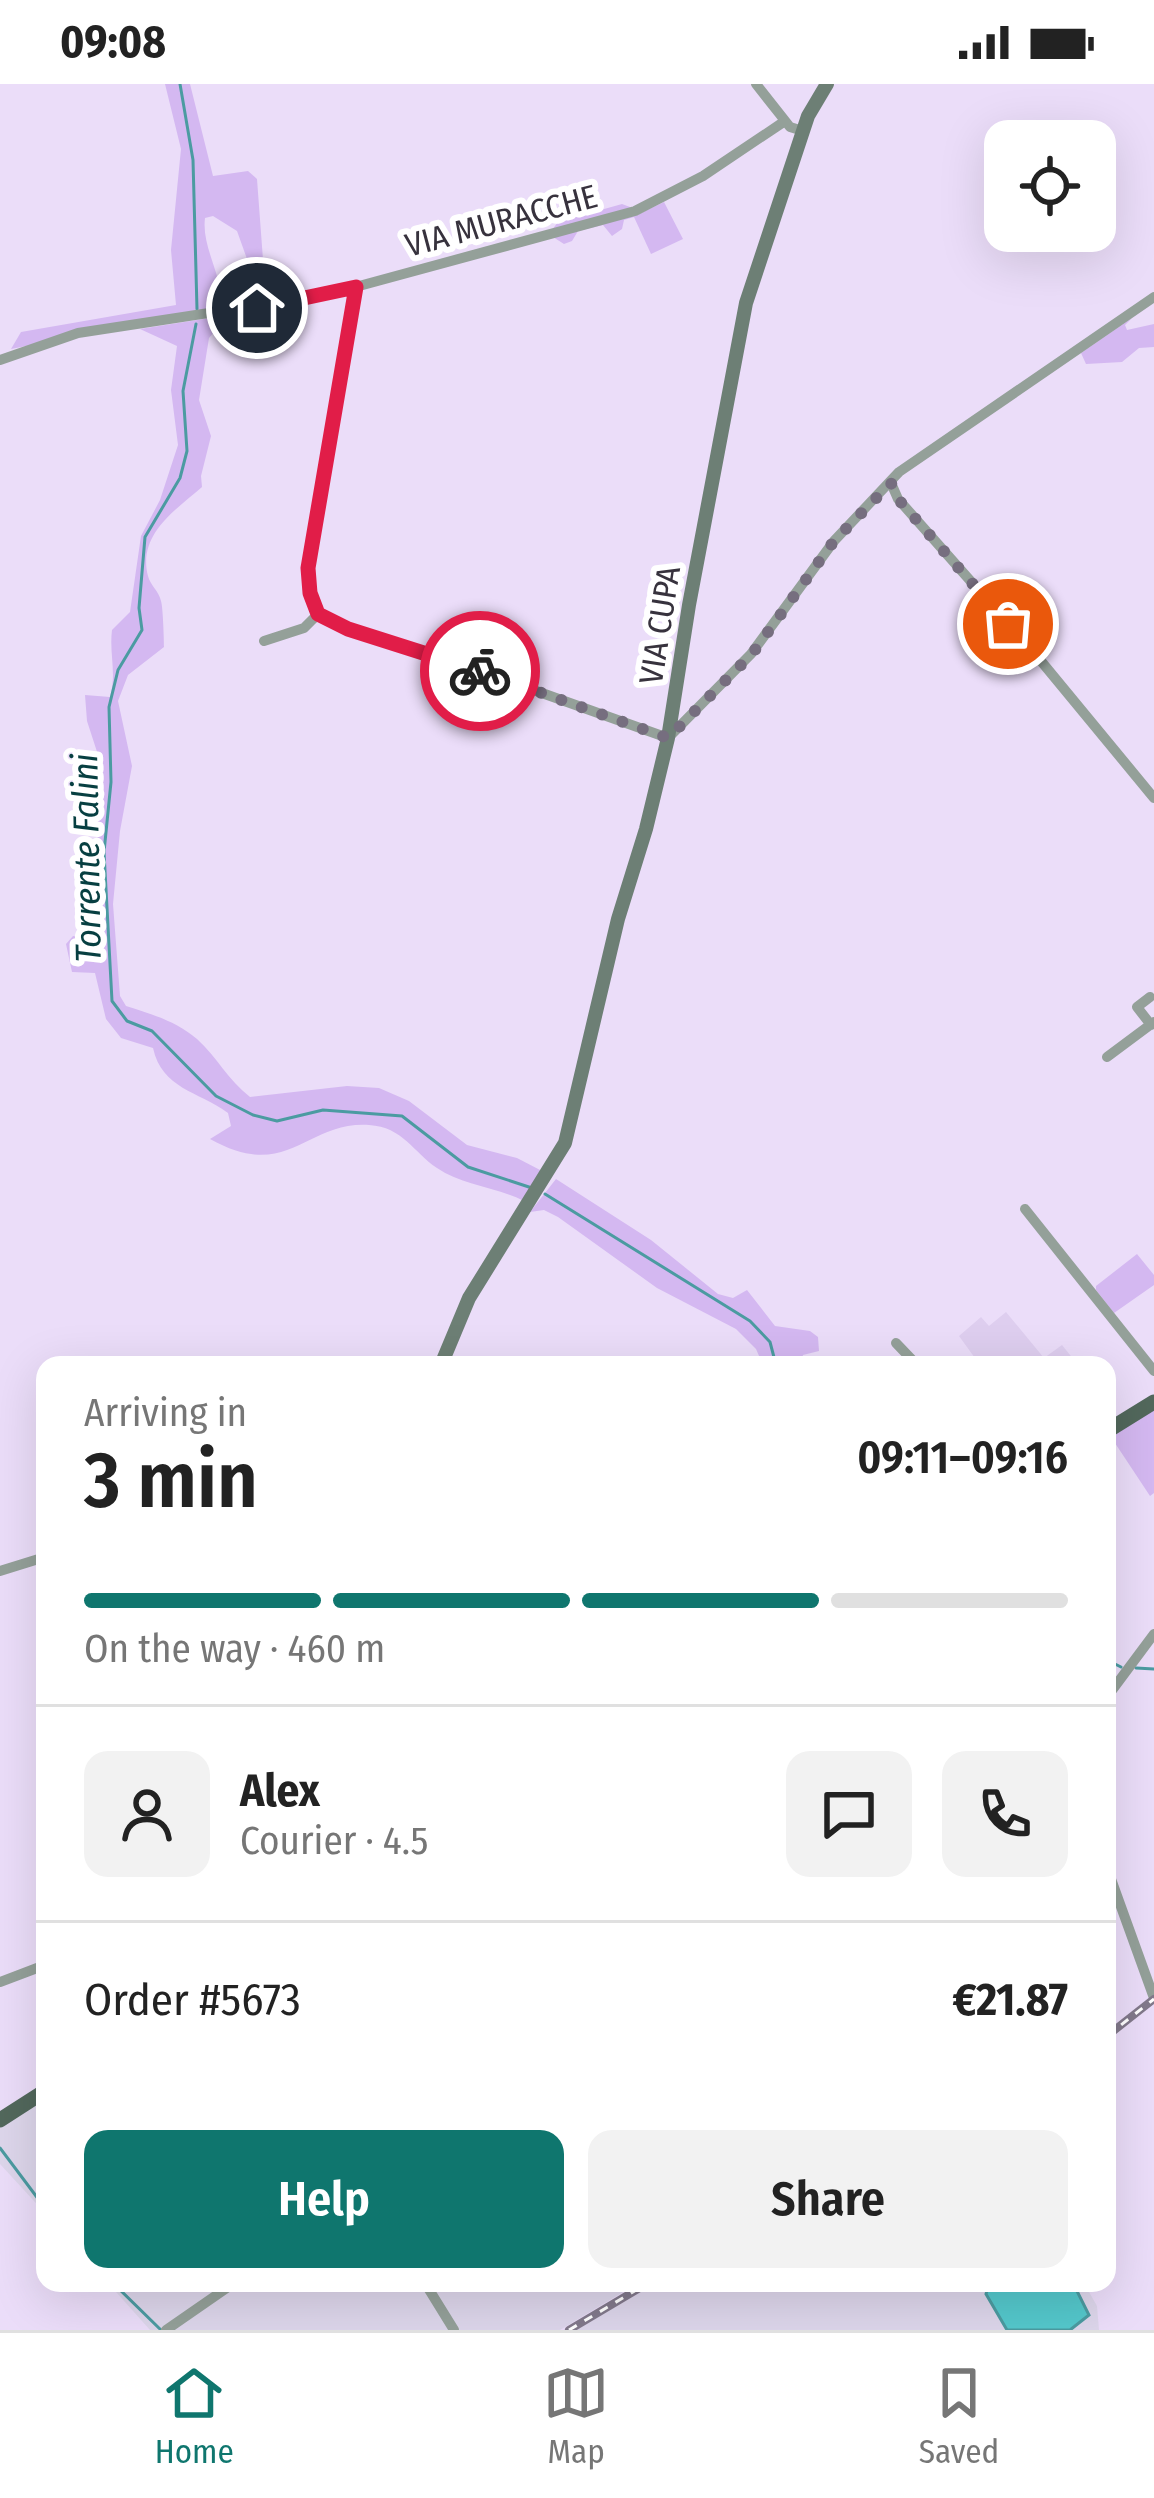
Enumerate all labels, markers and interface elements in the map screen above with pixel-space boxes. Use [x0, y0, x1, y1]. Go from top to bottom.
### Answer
text: 09:08 [60, 15, 166, 69]
map controls [984, 120, 1116, 252]
button: locate [984, 120, 1116, 252]
street label: VIA MURACCHE [401, 176, 601, 266]
pin [206, 257, 308, 359]
icon: home [224, 275, 290, 341]
street label: VIA CUPA [631, 563, 689, 687]
pin [957, 573, 1059, 675]
icon: bag [975, 591, 1041, 657]
courier [420, 611, 540, 731]
icon: bike [447, 638, 513, 704]
water label: Torrente Falini [63, 753, 111, 963]
text: Arriving in [84, 1390, 247, 1436]
text: 09:11–09:16 [857, 1431, 1068, 1485]
text: 3 min [84, 1434, 258, 1528]
text: On the way · 460 m [84, 1626, 385, 1672]
button: person [84, 1751, 210, 1877]
button: chat [786, 1751, 912, 1877]
button: phone [942, 1751, 1068, 1877]
text: Alex [240, 1764, 320, 1818]
text: Courier · 4.5 [240, 1818, 428, 1864]
text: Order #5673 [84, 1973, 301, 2027]
text: €21.87 [953, 1973, 1068, 2027]
button: Help [84, 2130, 564, 2268]
button: Share [588, 2130, 1068, 2268]
tab: Home [155, 2360, 234, 2472]
tab: Map [543, 2360, 609, 2472]
tab: Saved [919, 2360, 999, 2472]

